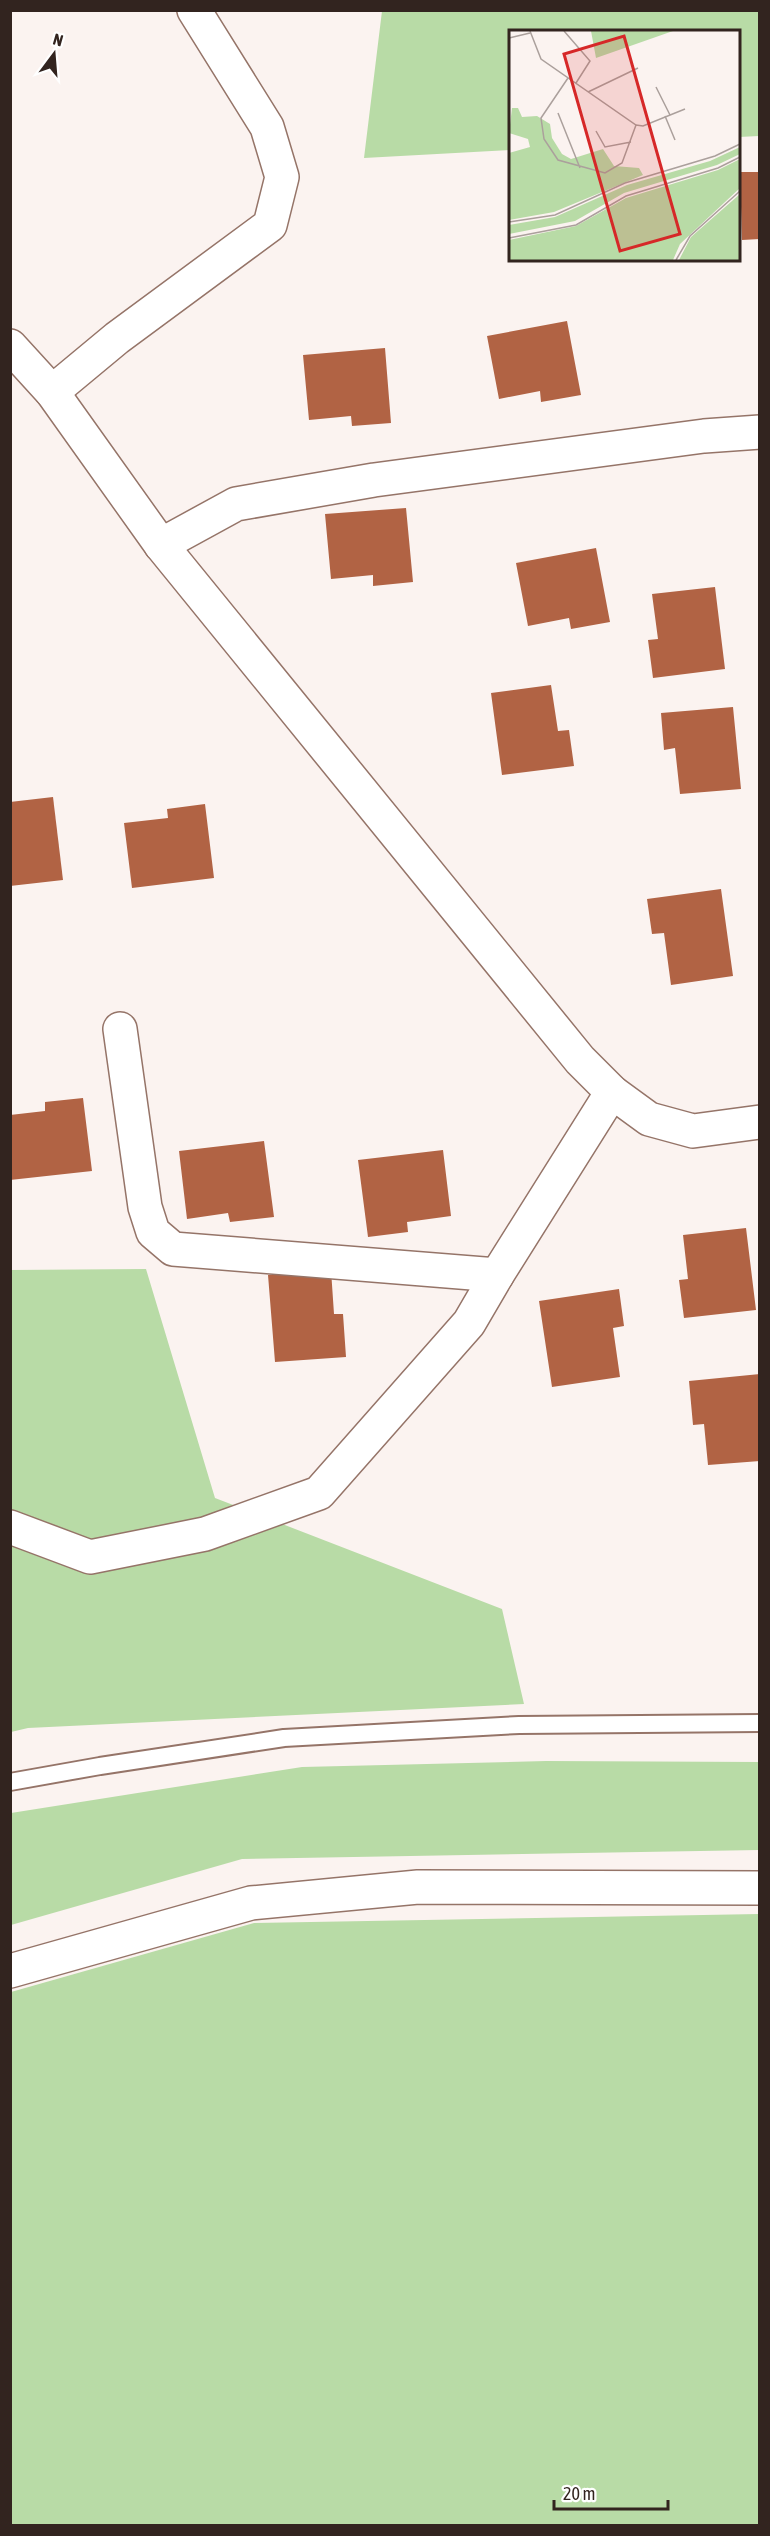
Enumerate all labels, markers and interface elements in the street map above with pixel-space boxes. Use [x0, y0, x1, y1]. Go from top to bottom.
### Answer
north arrow [24, 24, 84, 84]
text: N [51, 30, 65, 50]
inset map [509, 30, 740, 261]
scale bar [554, 2473, 668, 2511]
text: 20 m [563, 2483, 595, 2504]

